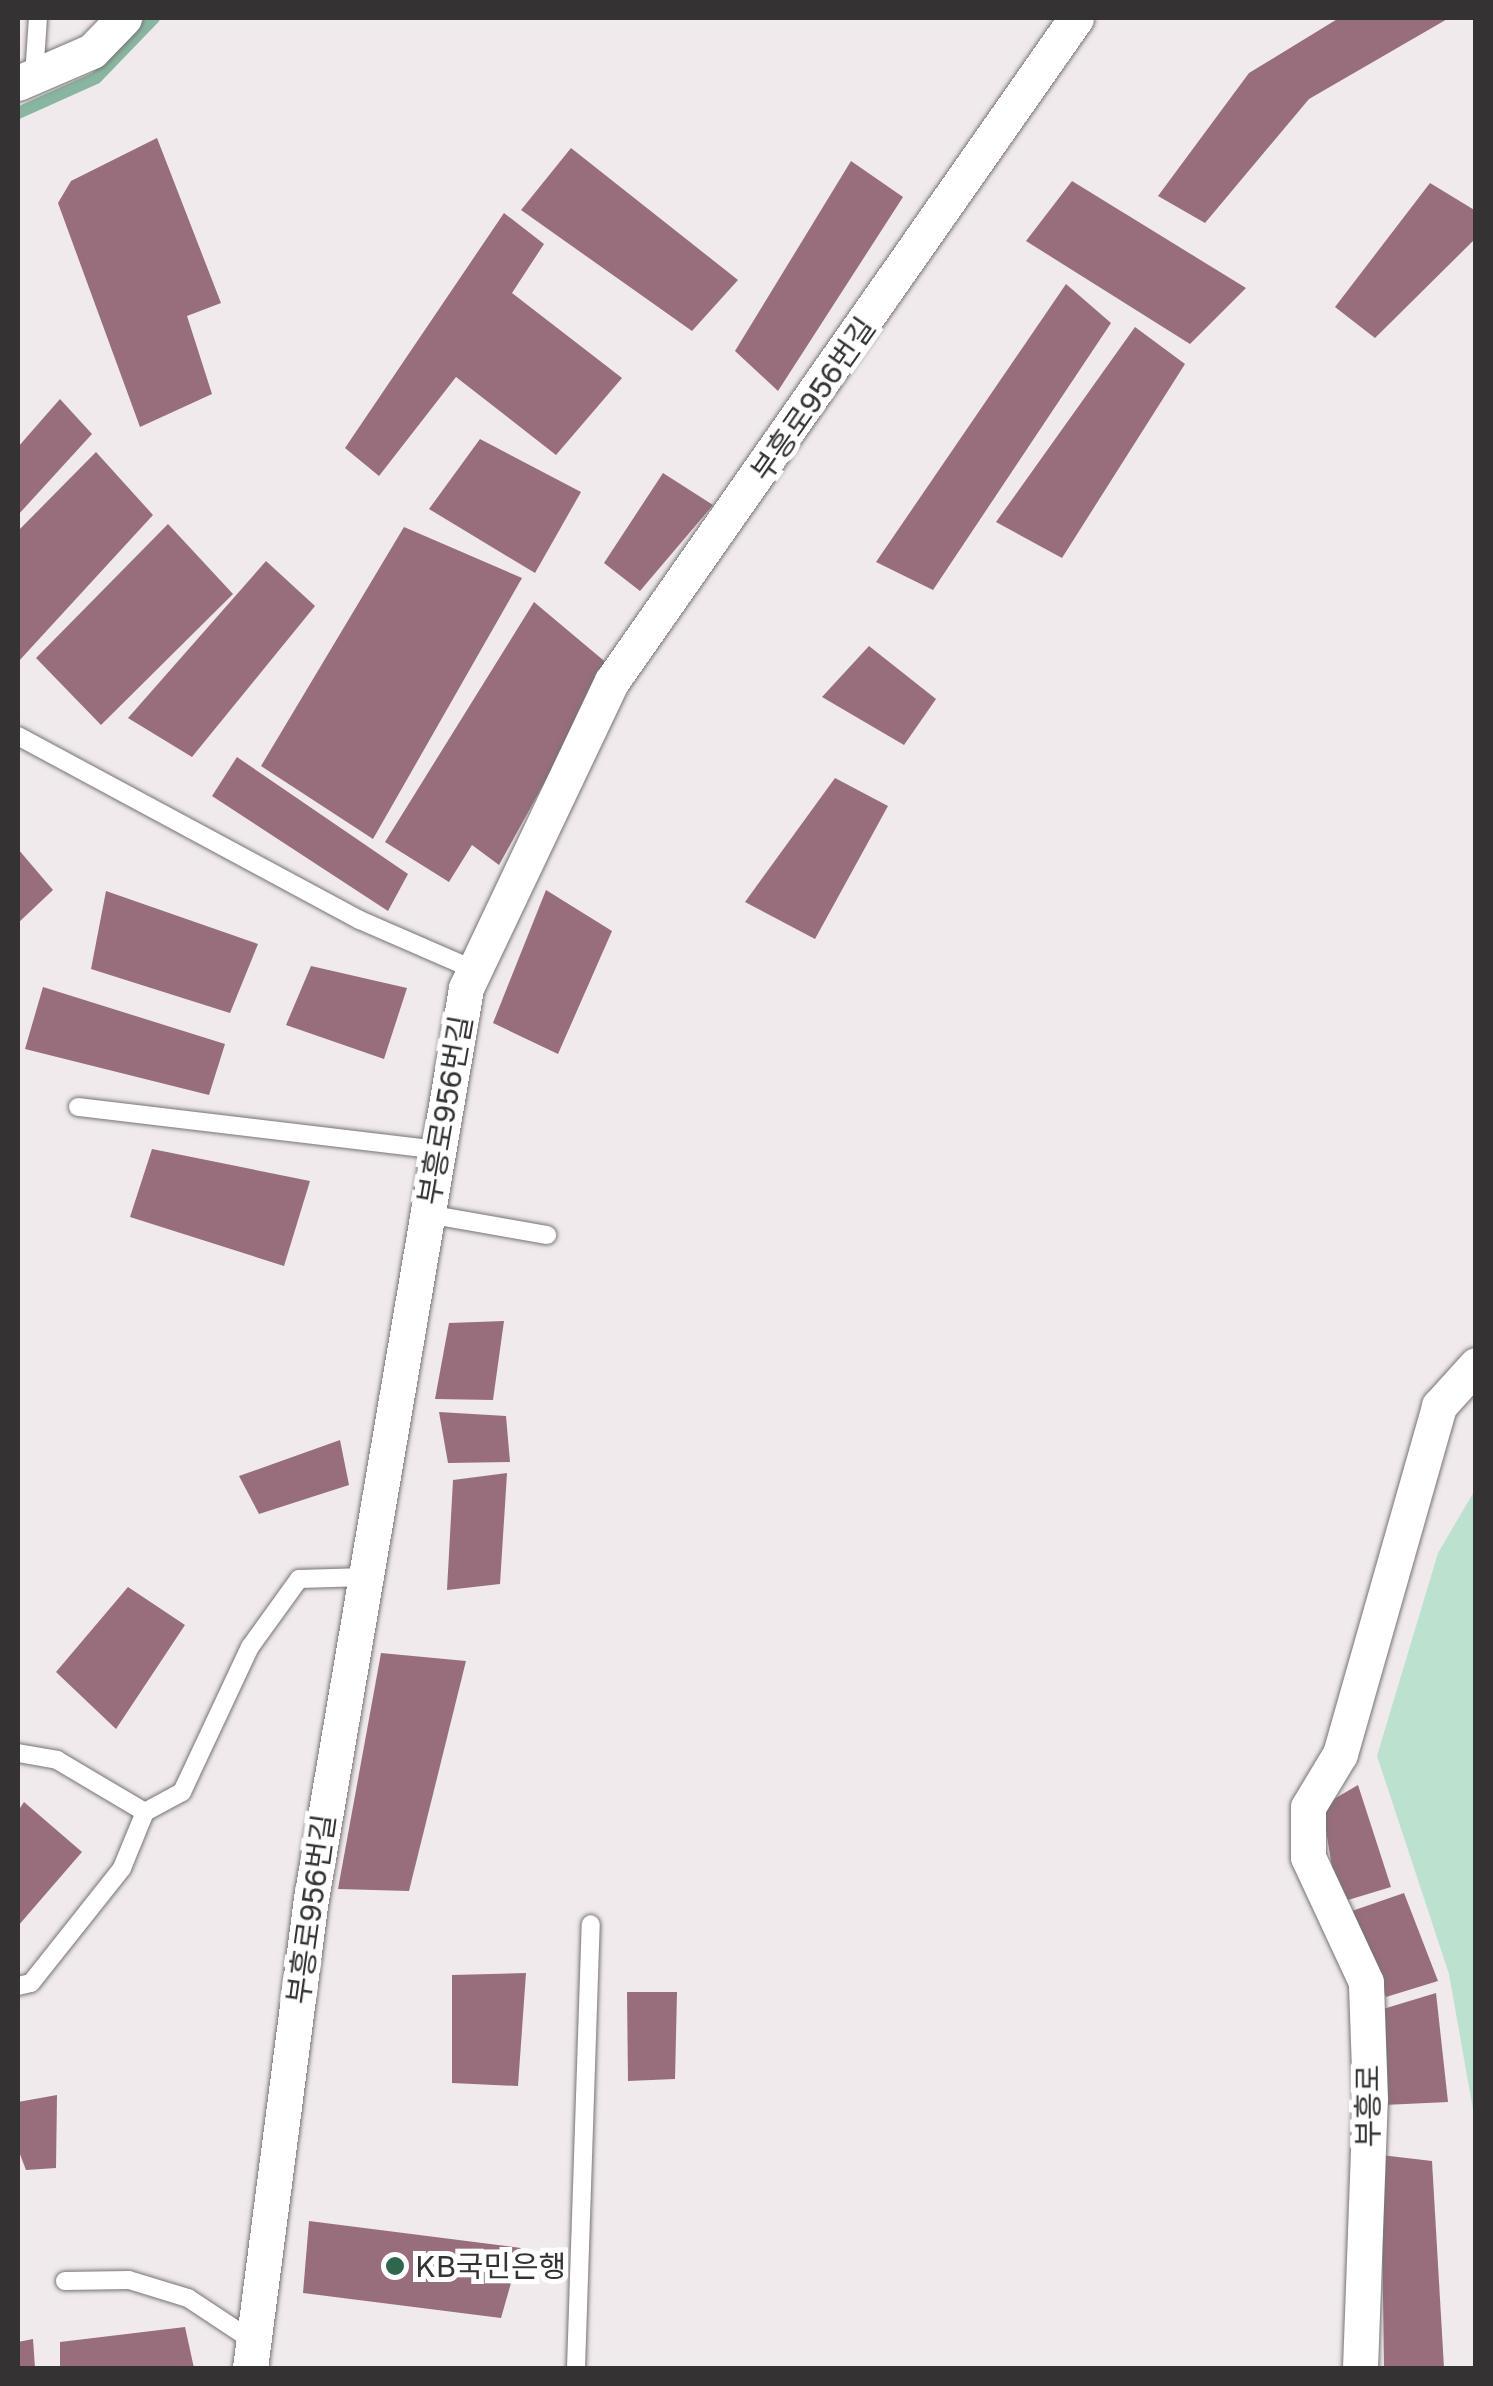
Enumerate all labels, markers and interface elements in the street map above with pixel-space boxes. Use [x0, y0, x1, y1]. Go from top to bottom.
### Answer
street label: 부흥로956번길 [743, 310, 883, 488]
street label: 부흥로956번길 [411, 1012, 479, 1208]
street label: 부흥로956번길 [280, 1812, 342, 2006]
street label: 부흥로 [1350, 2065, 1386, 2147]
place label: KB국민은행 [415, 2248, 566, 2284]
marker: KB국민은행 [384, 2255, 406, 2277]

